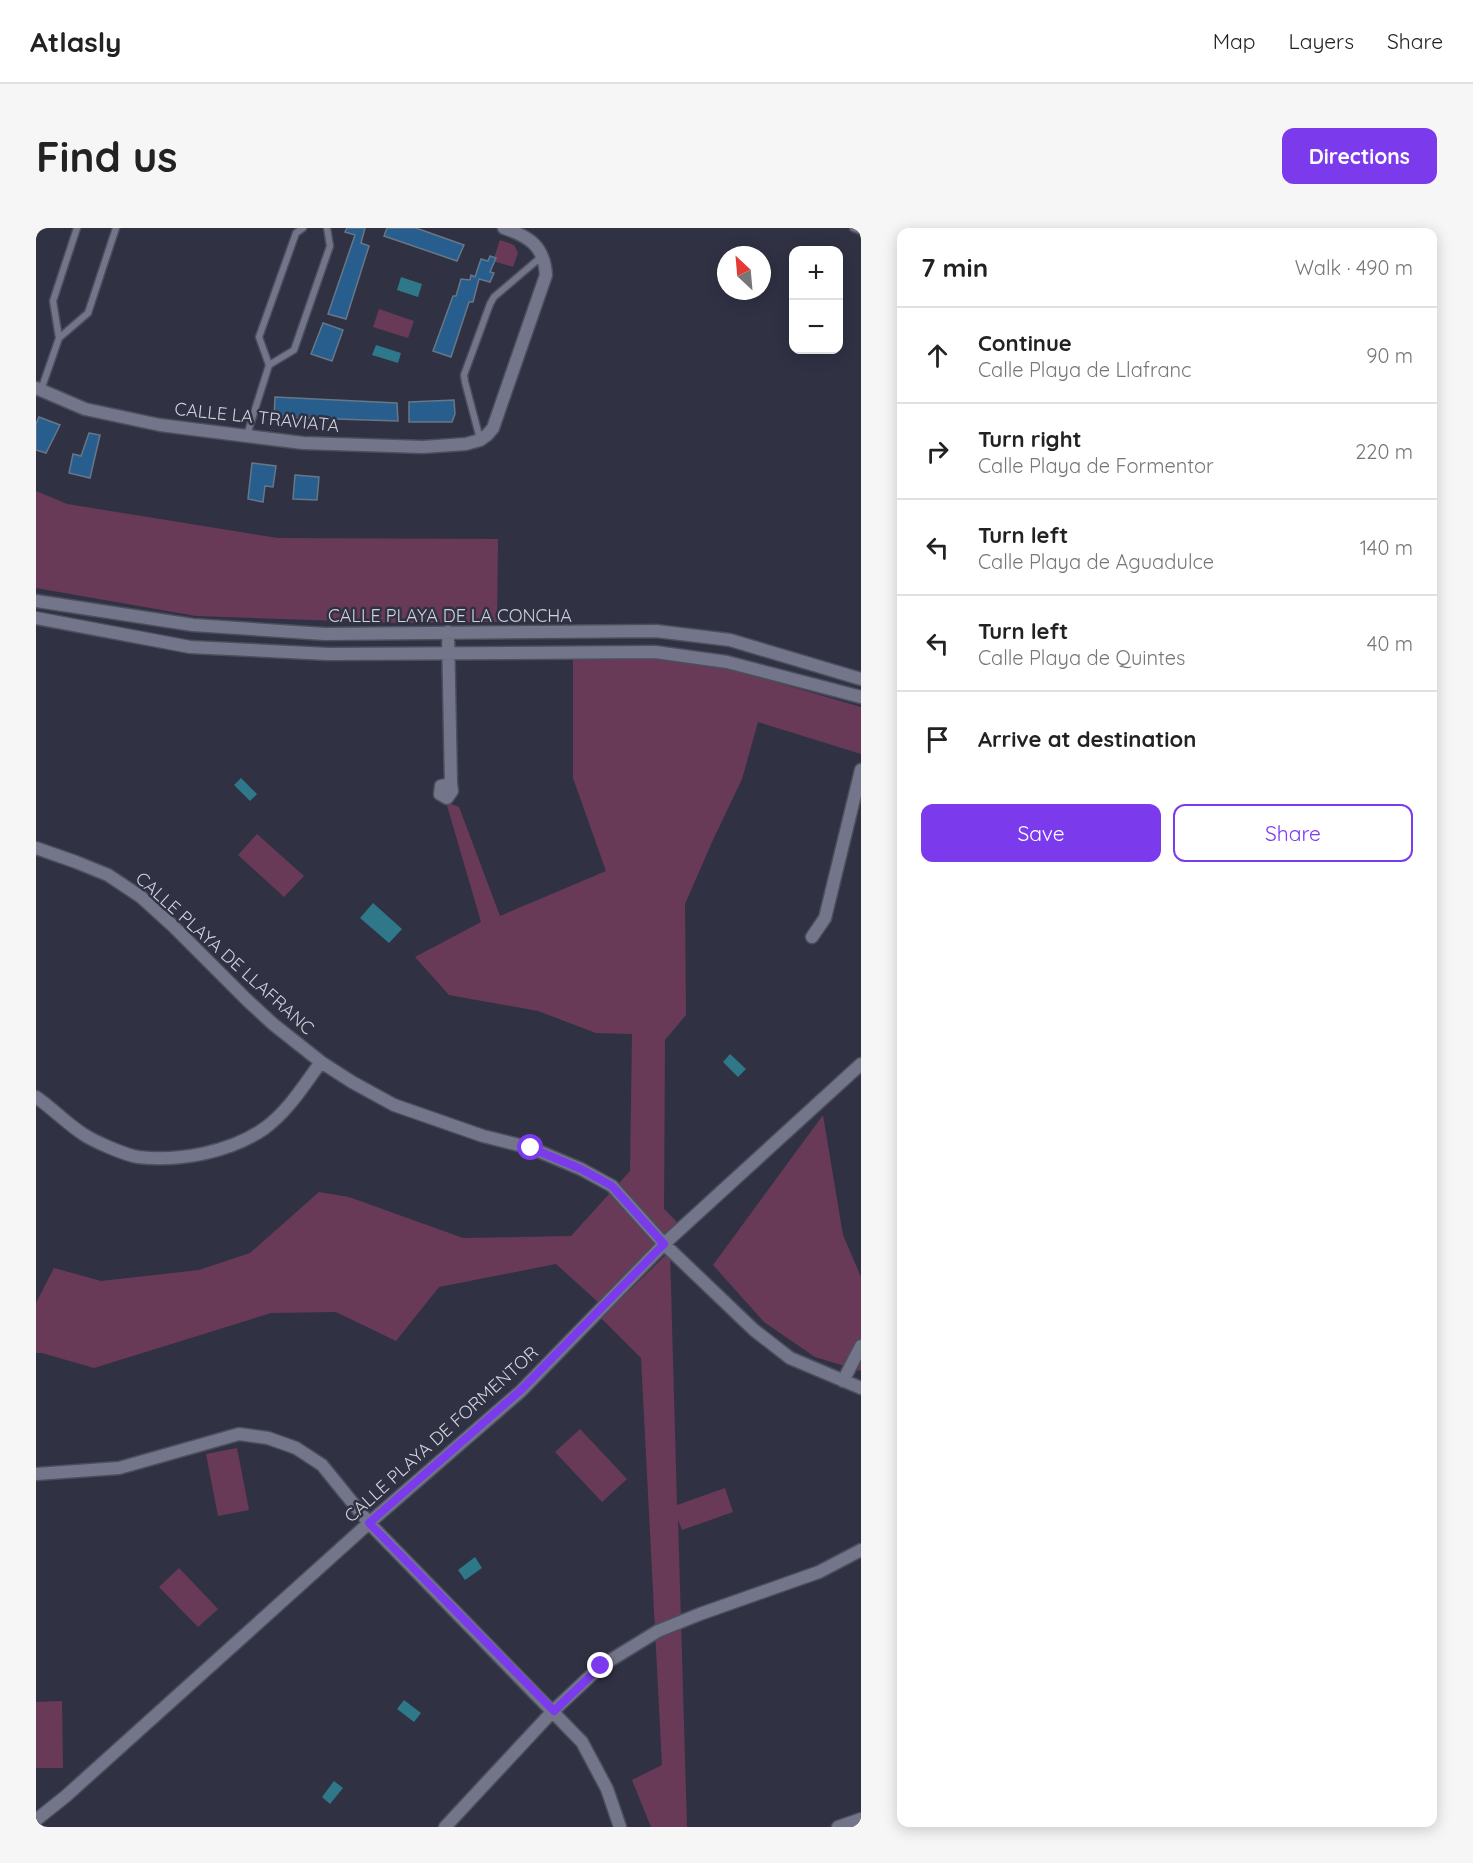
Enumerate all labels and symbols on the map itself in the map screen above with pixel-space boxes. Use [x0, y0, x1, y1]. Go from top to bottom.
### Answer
north arrow [717, 246, 771, 300]
street label: CALLE LA TRAVIATA [173, 397, 341, 437]
street label: CALLE PLAYA DE LA CONCHA [328, 604, 572, 627]
street label: CALLE PLAYA DE LLAFRANC [131, 867, 319, 1039]
route start [517, 1134, 543, 1160]
street label: CALLE PLAYA DE FORMENTOR [339, 1341, 543, 1527]
route end [587, 1652, 613, 1678]

